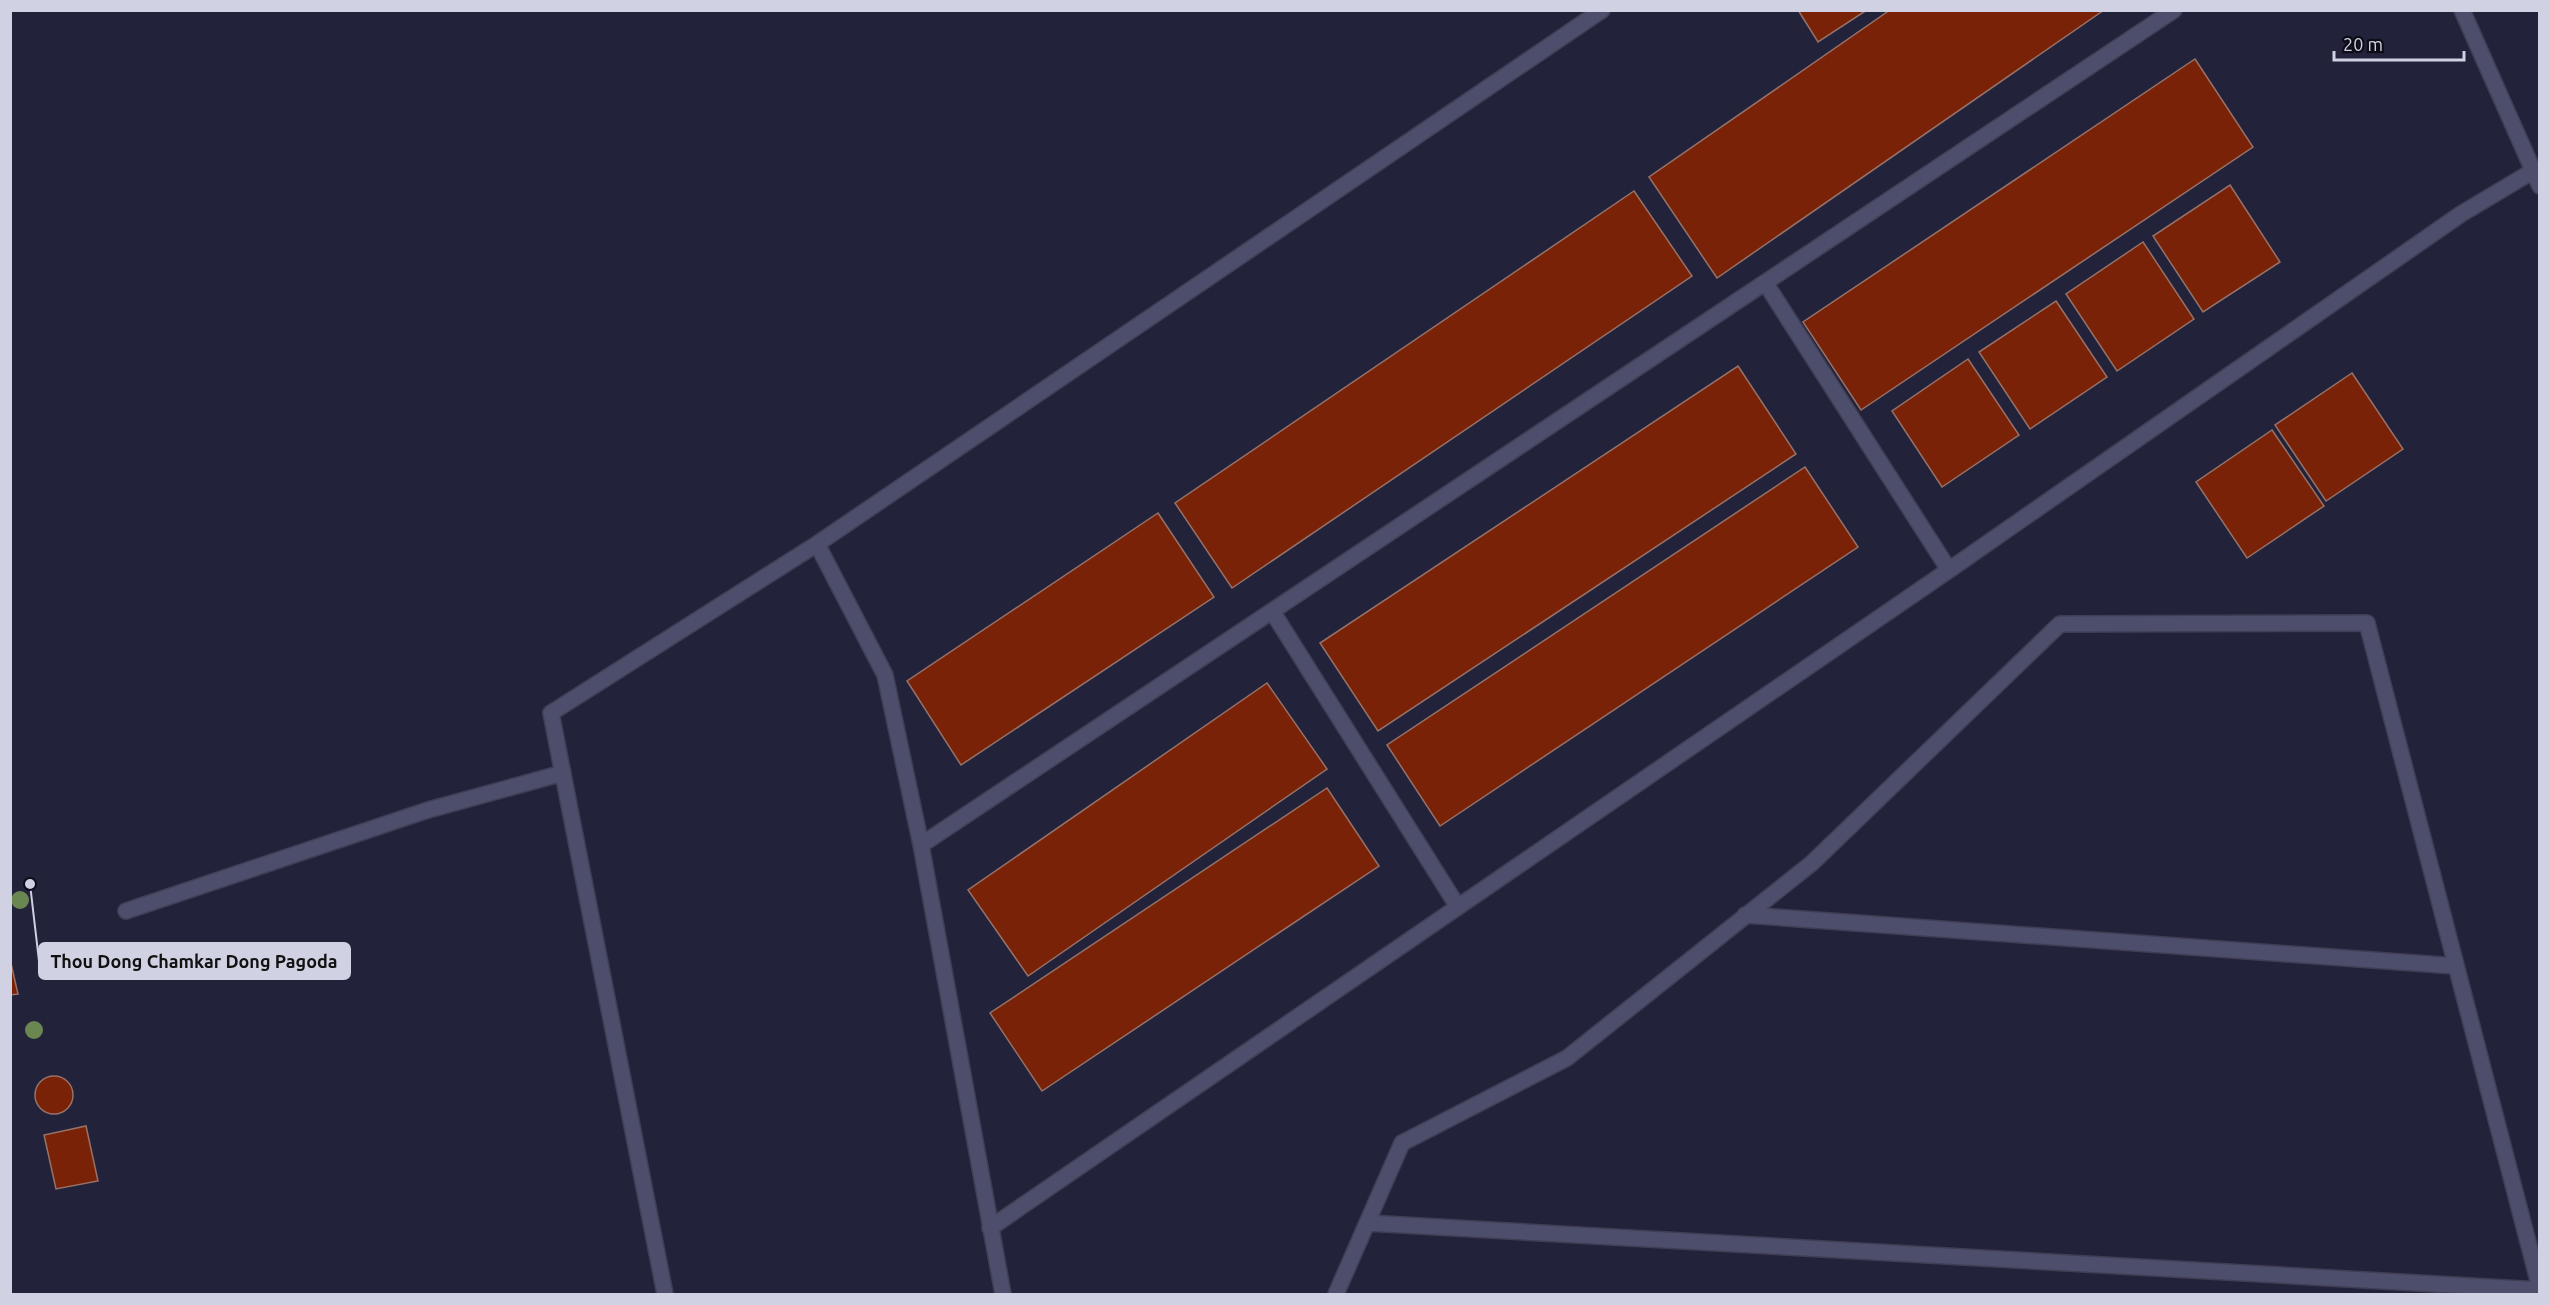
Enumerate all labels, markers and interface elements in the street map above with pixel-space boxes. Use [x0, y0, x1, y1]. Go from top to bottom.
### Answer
scale bar [2334, 24, 2464, 62]
text: 20 m [2343, 34, 2383, 54]
callout: Thou Dong Chamkar Dong Pagoda [39, 943, 350, 979]
text: Thou Dong Chamkar Dong Pagoda [50, 951, 338, 971]

